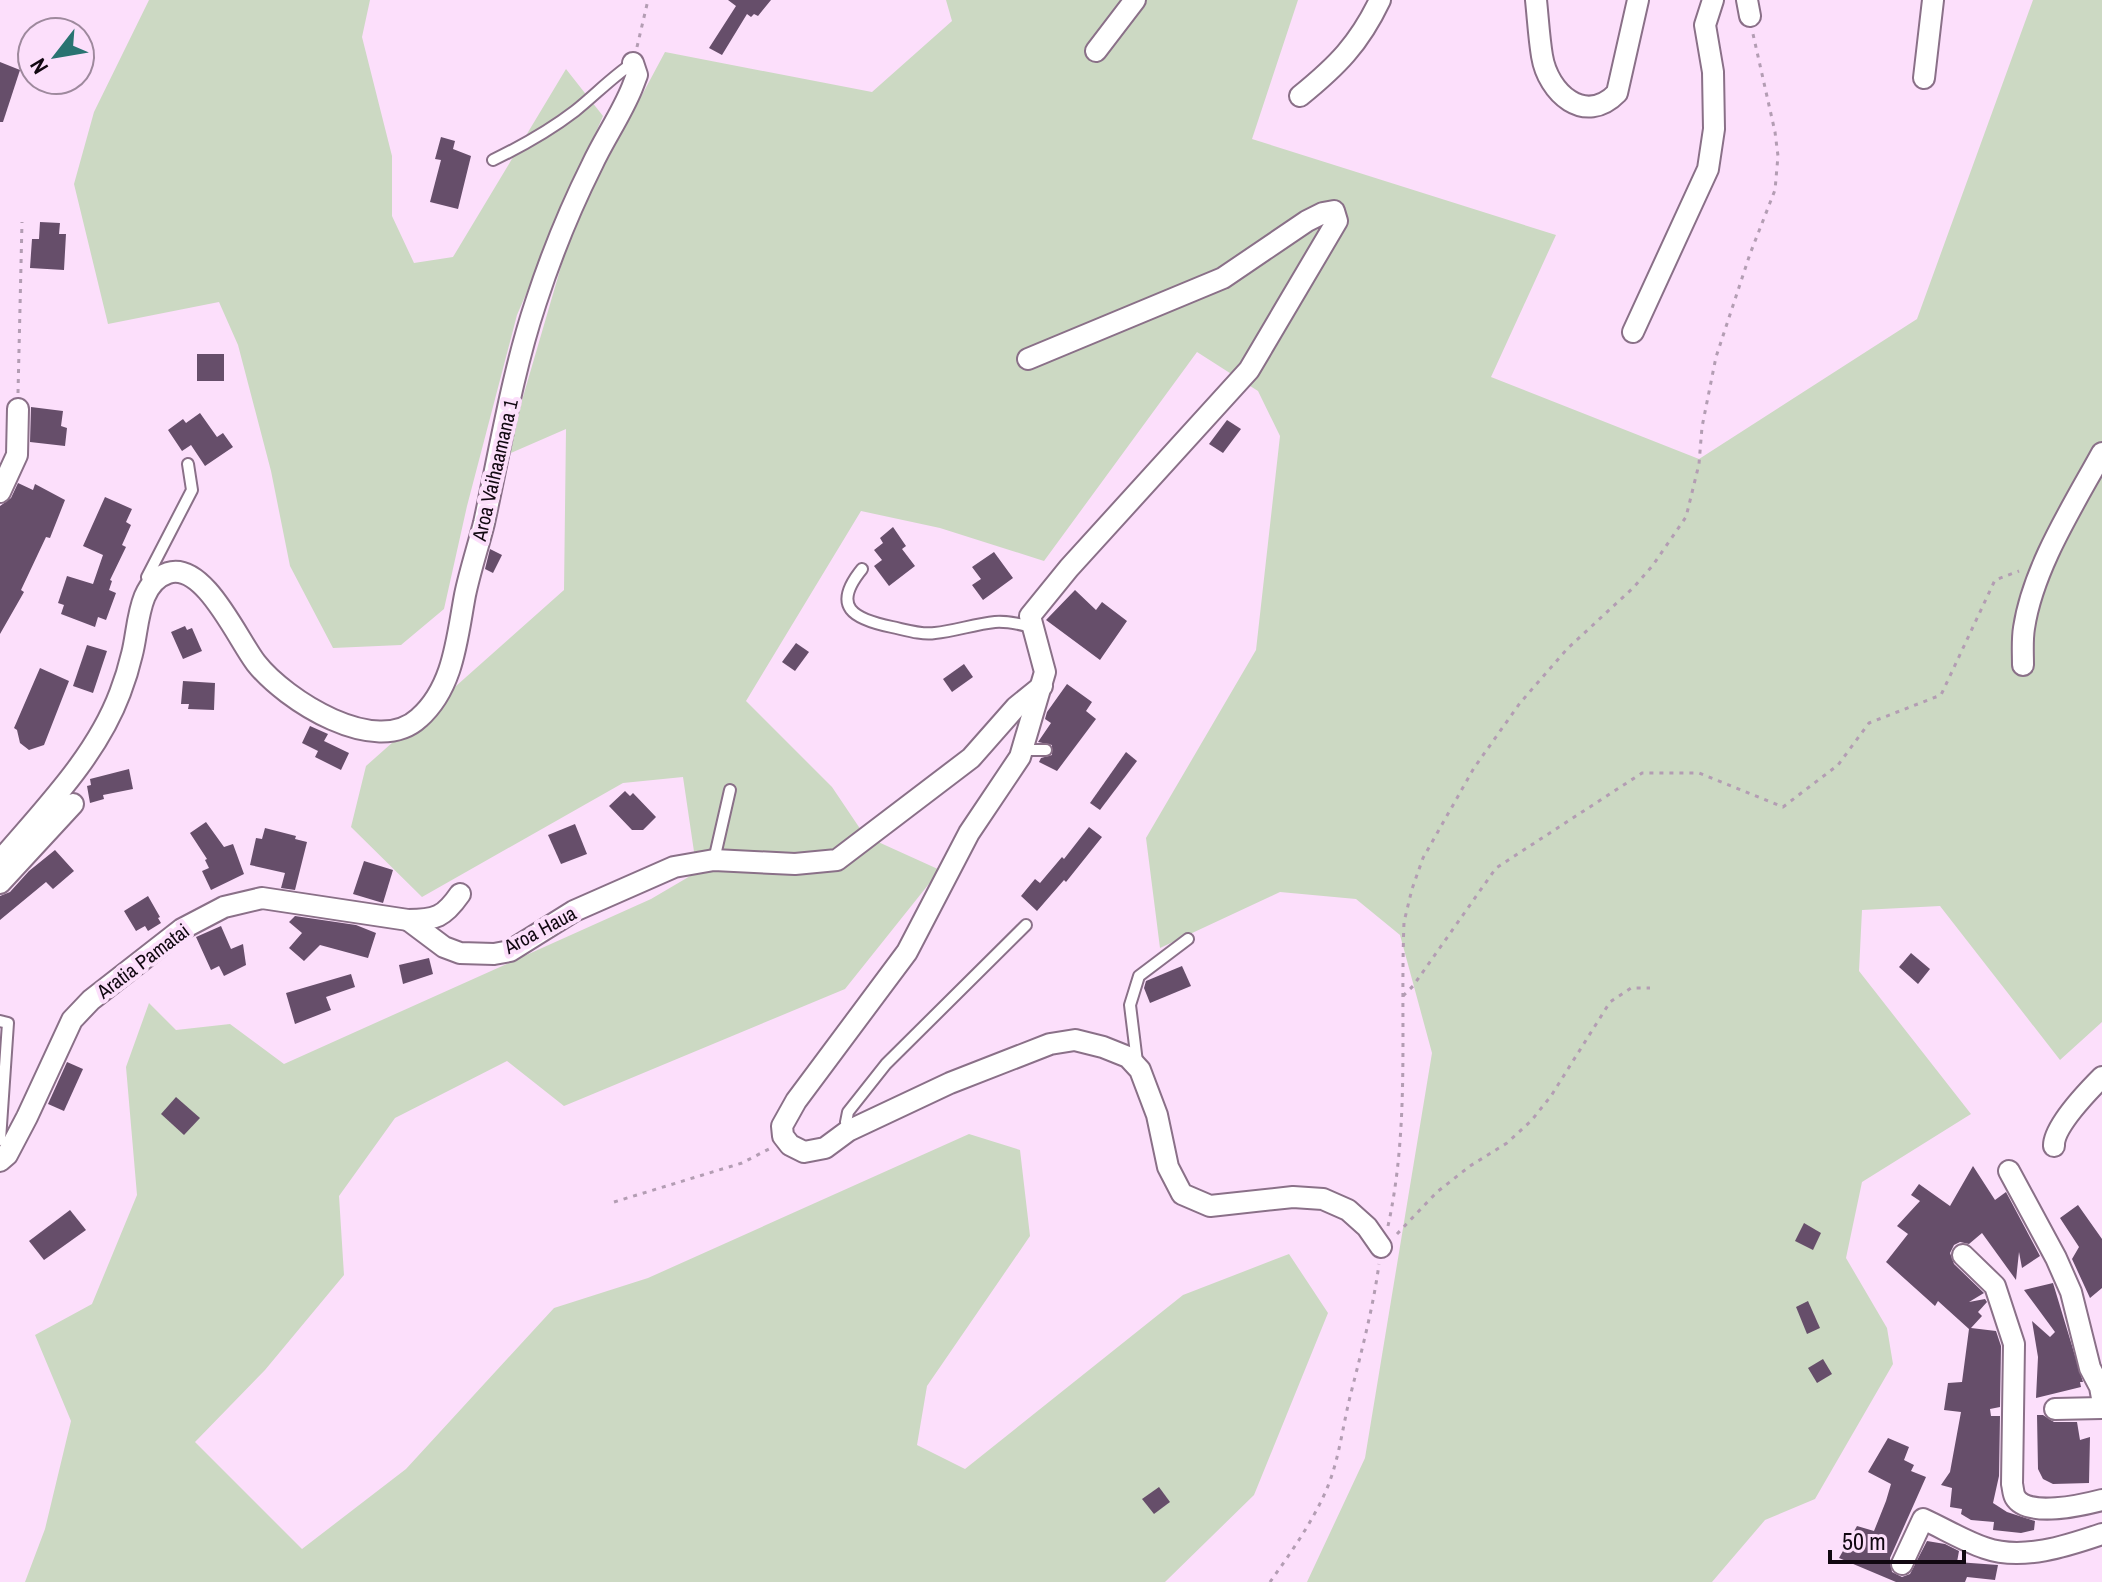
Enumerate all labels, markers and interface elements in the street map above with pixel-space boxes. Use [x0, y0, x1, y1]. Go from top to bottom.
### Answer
north arrow [16, 16, 96, 96]
text: N [23, 53, 55, 80]
street label: Aroa Vaihaamana 1 [465, 396, 524, 544]
street label: Aroa Haua [498, 899, 581, 960]
street label: Aratia Pamatai [90, 917, 195, 1005]
scale bar [1830, 1514, 1964, 1564]
text: 50 m [1842, 1525, 1886, 1557]

